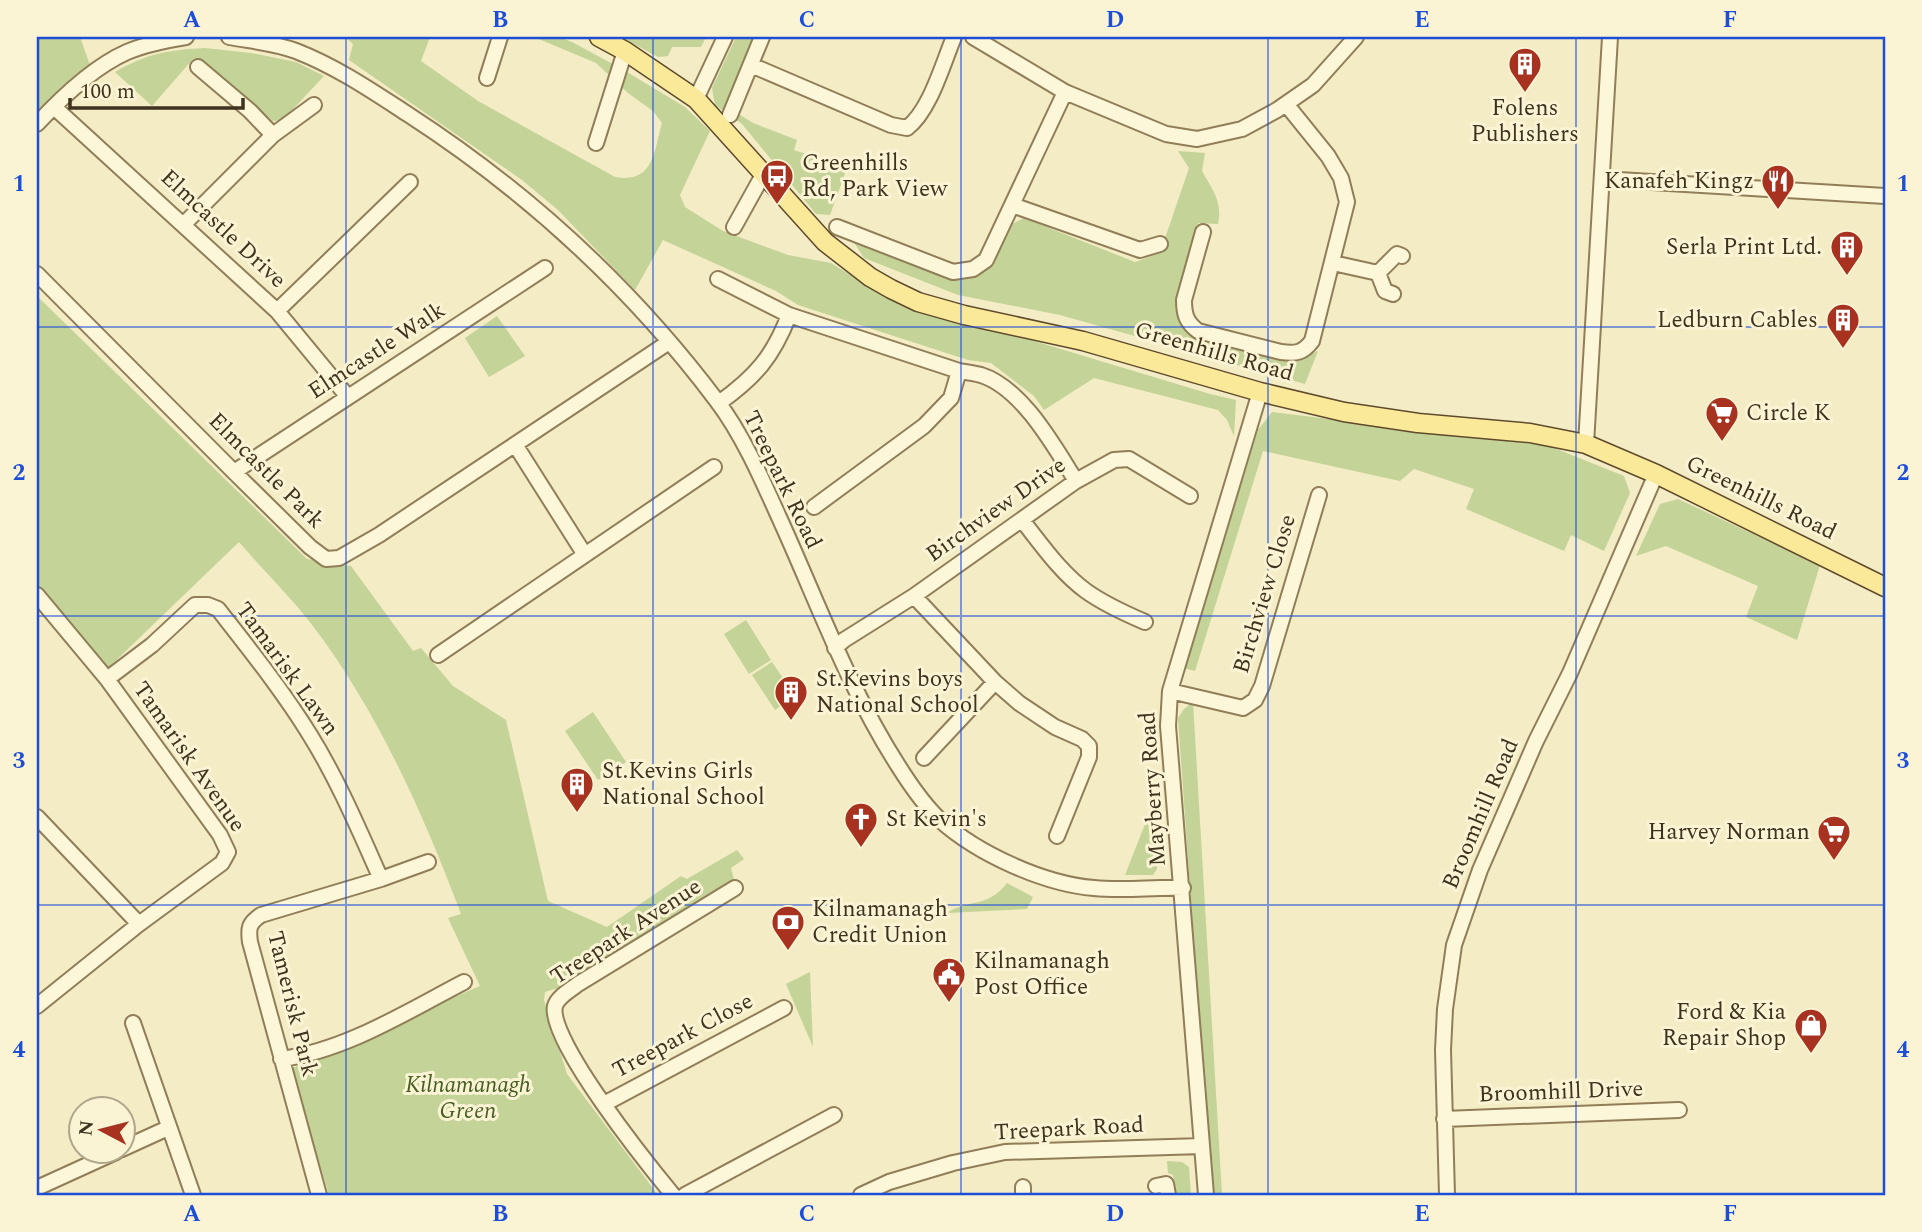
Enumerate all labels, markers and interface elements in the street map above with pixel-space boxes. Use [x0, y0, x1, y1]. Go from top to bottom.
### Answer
text: A [183, 3, 201, 38]
text: B [492, 3, 508, 38]
text: C [799, 3, 815, 38]
text: D [1106, 3, 1124, 38]
text: E [1414, 3, 1430, 38]
text: F [1723, 3, 1737, 38]
building icon: Folens Publishers [1506, 45, 1544, 94]
scale bar [70, 66, 243, 110]
text: 100 m [80, 76, 135, 108]
place label: Folens Publishers [1471, 91, 1579, 152]
place label: Greenhills Rd, Park View [802, 146, 948, 207]
bus stop icon: Greenhills Rd, Park View [758, 157, 796, 206]
street label: Elmcastle Drive [152, 161, 294, 297]
restaurant icon: Kanafeh Kingz [1759, 162, 1797, 211]
place label: Kanafeh Kingz [1604, 164, 1754, 199]
text: 1 [13, 167, 25, 202]
text: 1 [1897, 167, 1909, 202]
building icon: Serla Print Ltd. [1828, 228, 1866, 277]
place label: Serla Print Ltd. [1666, 230, 1822, 265]
street label: Elmcastle Walk [301, 293, 453, 409]
building icon: Ledburn Cables [1824, 301, 1862, 350]
place label: Ledburn Cables [1657, 303, 1818, 338]
street label: Greenhills Road [1130, 313, 1298, 391]
supermarket icon: Circle K [1703, 394, 1741, 443]
place label: Circle K [1746, 396, 1831, 431]
street label: Elmcastle Park [200, 405, 332, 537]
street label: Treepark Road [733, 405, 831, 555]
street label: Greenhills Road [1680, 446, 1842, 550]
street label: Birchview Drive [919, 449, 1073, 571]
text: 2 [13, 456, 26, 491]
text: 2 [1897, 456, 1910, 491]
street label: Birchview Close [1224, 510, 1306, 678]
street label: Tamarisk Lawn [226, 595, 348, 743]
place label: St.Kevins boys National School [816, 662, 979, 723]
building icon: St.Kevins boys National School [772, 673, 810, 722]
street label: Tamarisk Avenue [124, 674, 254, 840]
street label: Mayberry Road [1130, 710, 1176, 868]
street label: Broomhill Road [1434, 733, 1529, 895]
text: 3 [13, 744, 26, 779]
text: 3 [1897, 744, 1910, 779]
place label: St.Kevins Girls National School [602, 754, 765, 815]
building icon: St.Kevins Girls National School [558, 765, 596, 814]
church icon: St Kevin's [842, 800, 880, 849]
place label: St Kevin's [886, 802, 987, 837]
supermarket icon: Harvey Norman [1815, 813, 1853, 862]
place label: Harvey Norman [1648, 815, 1810, 850]
street label: Treepark Avenue [543, 870, 709, 994]
place label: Kilnamanagh Credit Union [812, 892, 948, 953]
bank icon: Kilnamanagh Credit Union [769, 903, 807, 952]
street label: Tamerisk Park [257, 927, 327, 1081]
place label: Kilnamanagh Post Office [974, 944, 1110, 1005]
public building icon: Kilnamanagh Post Office [930, 955, 968, 1004]
street label: Treepark Close [606, 984, 760, 1088]
place label: Ford & Kia Repair Shop [1662, 995, 1786, 1056]
shop icon: Ford & Kia Repair Shop [1792, 1006, 1830, 1055]
text: 4 [13, 1033, 26, 1068]
text: 4 [1897, 1033, 1910, 1068]
park label: Kilnamanagh Green [405, 1068, 531, 1129]
street label: Broomhill Drive [1478, 1072, 1644, 1112]
north arrow [66, 1096, 136, 1166]
street label: Treepark Road [993, 1108, 1145, 1150]
text: N [71, 1119, 102, 1138]
text: A [183, 1197, 201, 1232]
text: B [492, 1197, 508, 1232]
text: C [799, 1197, 815, 1232]
text: D [1106, 1197, 1124, 1232]
text: E [1414, 1197, 1430, 1232]
text: F [1723, 1197, 1737, 1232]

